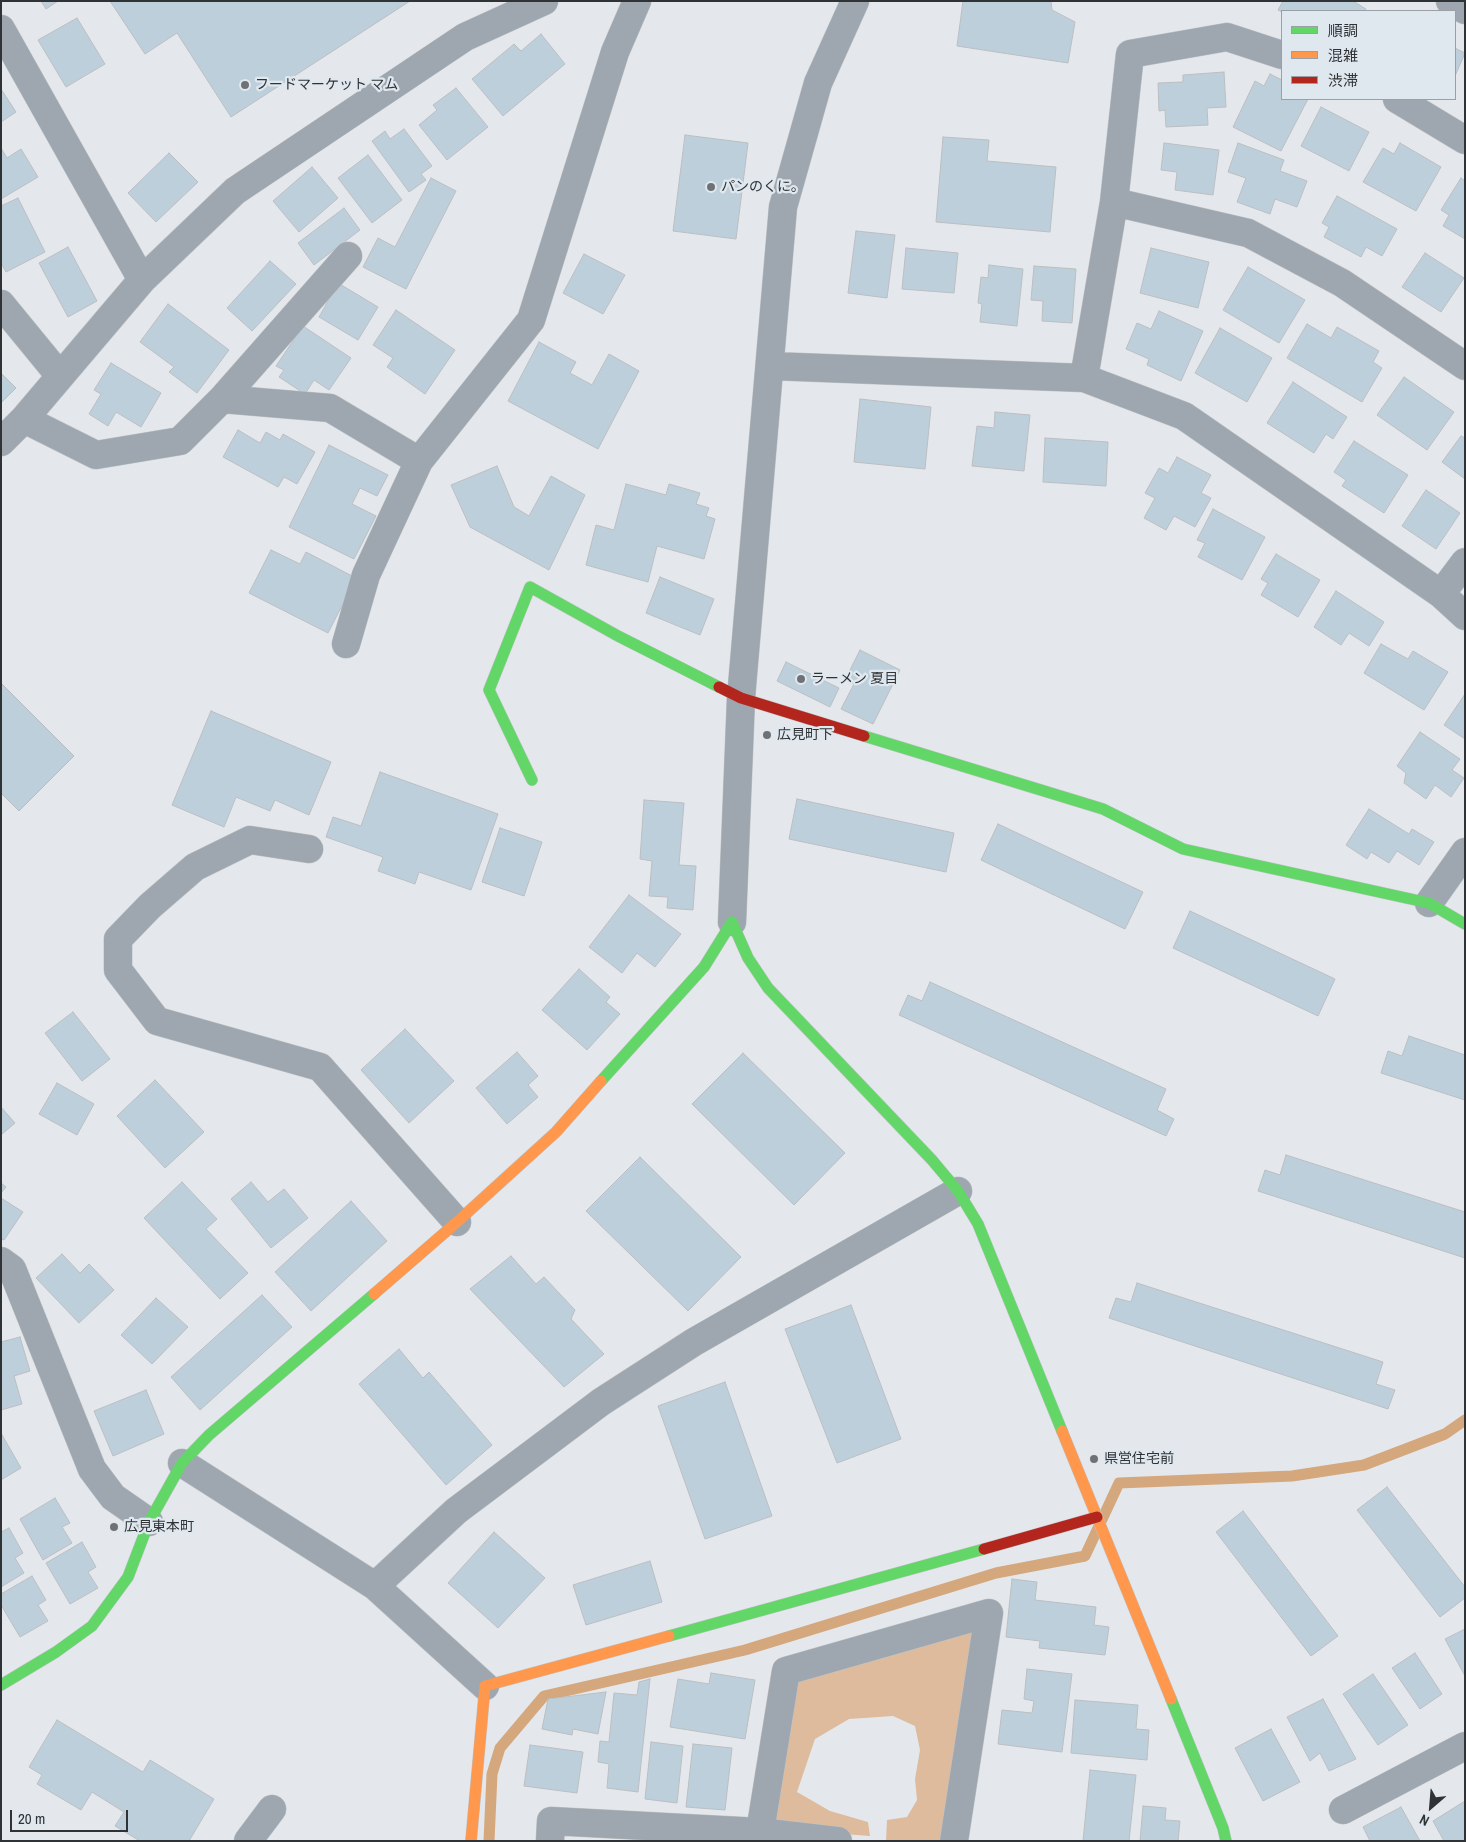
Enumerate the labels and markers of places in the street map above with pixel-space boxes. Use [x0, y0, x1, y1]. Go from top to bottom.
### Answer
place label: フードマーケット マム [255, 77, 398, 93]
marker: フードマーケット マム [239, 79, 251, 91]
place label: パンのくに。 [721, 179, 805, 195]
marker: パンのくに。 [705, 181, 717, 193]
place label: ラーメン 夏目 [811, 671, 898, 687]
marker: ラーメン 夏目 [795, 673, 807, 685]
place label: 広見町下 [777, 727, 833, 743]
marker: 広見町下 [761, 729, 773, 741]
place label: 県営住宅前 [1104, 1451, 1174, 1467]
marker: 県営住宅前 [1088, 1453, 1100, 1465]
place label: 広見東本町 [124, 1519, 194, 1535]
marker: 広見東本町 [108, 1521, 120, 1533]

